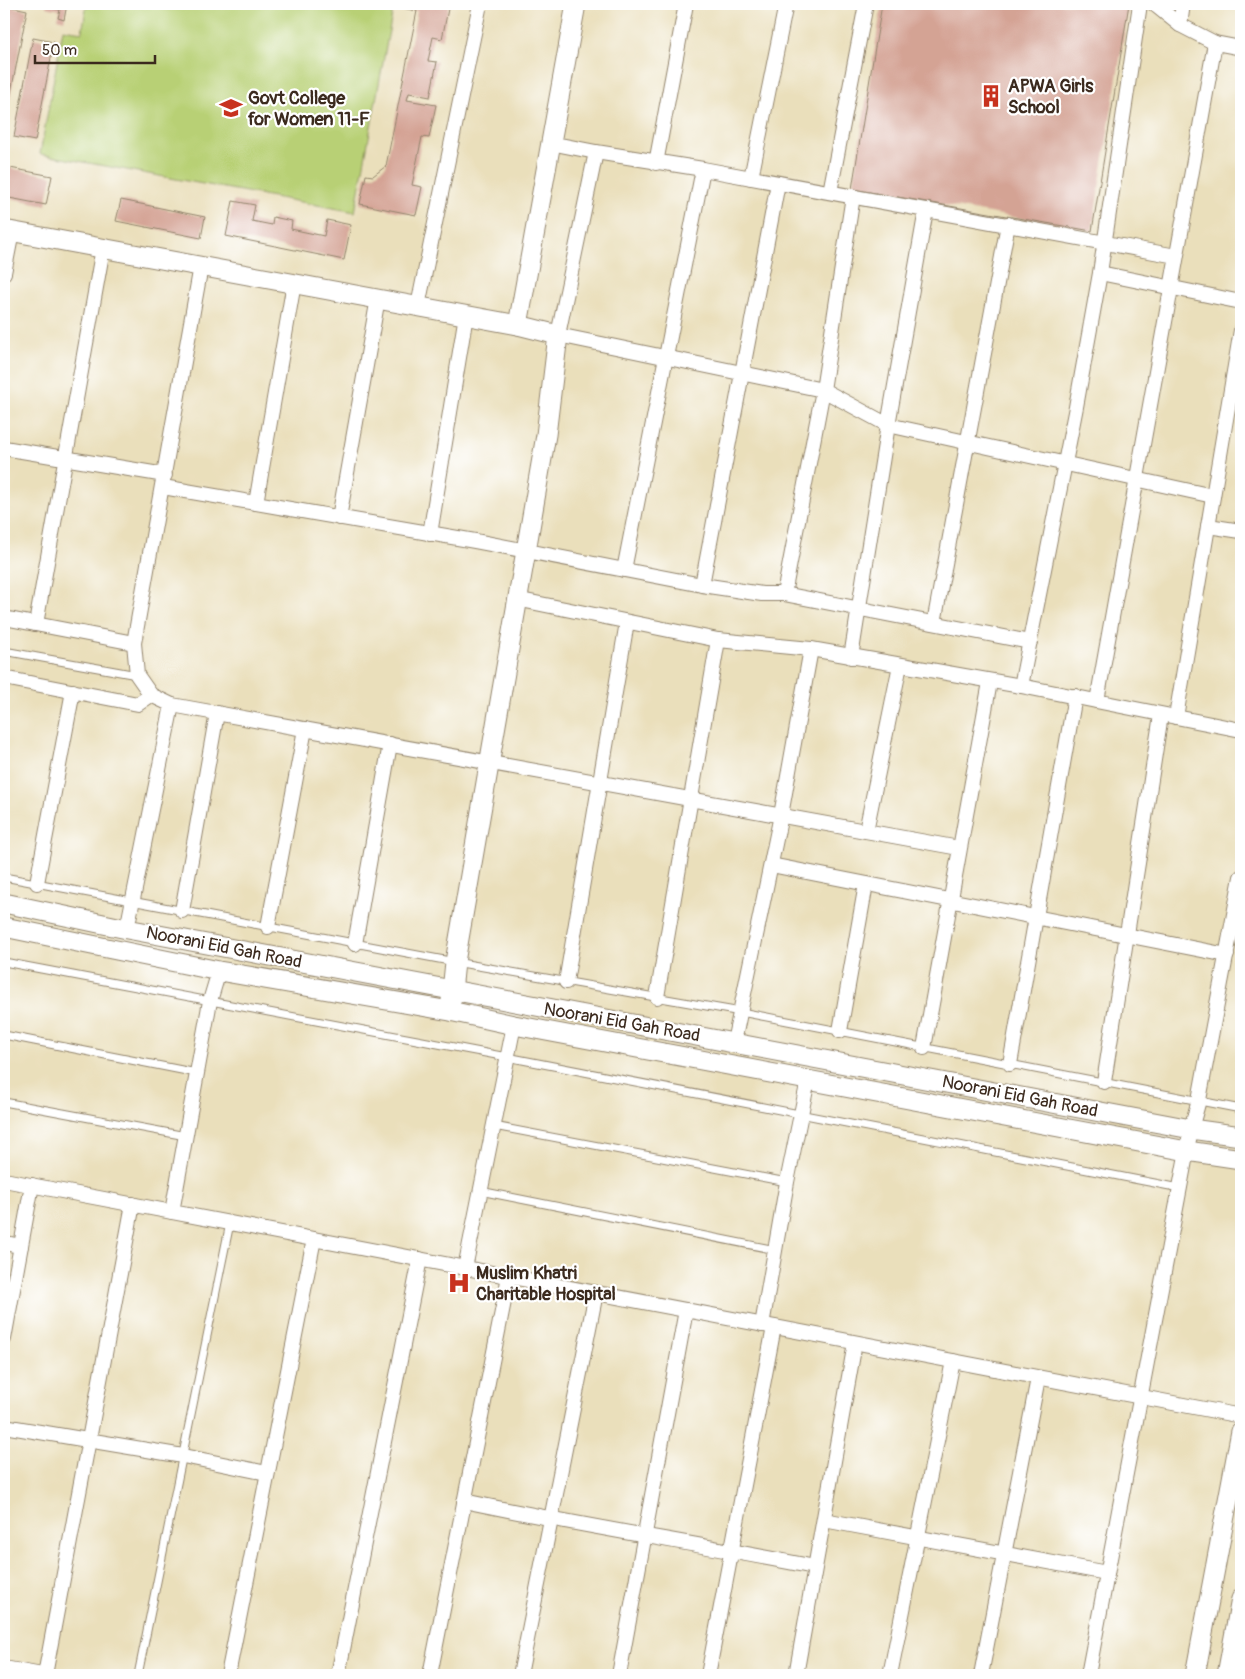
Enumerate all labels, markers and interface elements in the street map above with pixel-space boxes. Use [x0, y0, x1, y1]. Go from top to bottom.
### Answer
scale bar [35, 32, 155, 64]
text: 50 m [42, 41, 77, 60]
place label: APWA Girls School [1008, 75, 1094, 119]
building icon: APWA Girls School [978, 83, 1004, 109]
place label: Govt College for Women 11-F [248, 87, 370, 131]
school or university icon: Govt College for Women 11-F [218, 95, 244, 121]
street label: Noorani Eid Gah Road [144, 921, 304, 974]
street label: Noorani Eid Gah Road [542, 997, 702, 1048]
street label: Noorani Eid Gah Road [940, 1070, 1100, 1123]
place label: Muslim Khatri Charitable Hospital [476, 1262, 616, 1306]
hospital icon: Muslim Khatri Charitable Hospital [446, 1270, 472, 1296]

